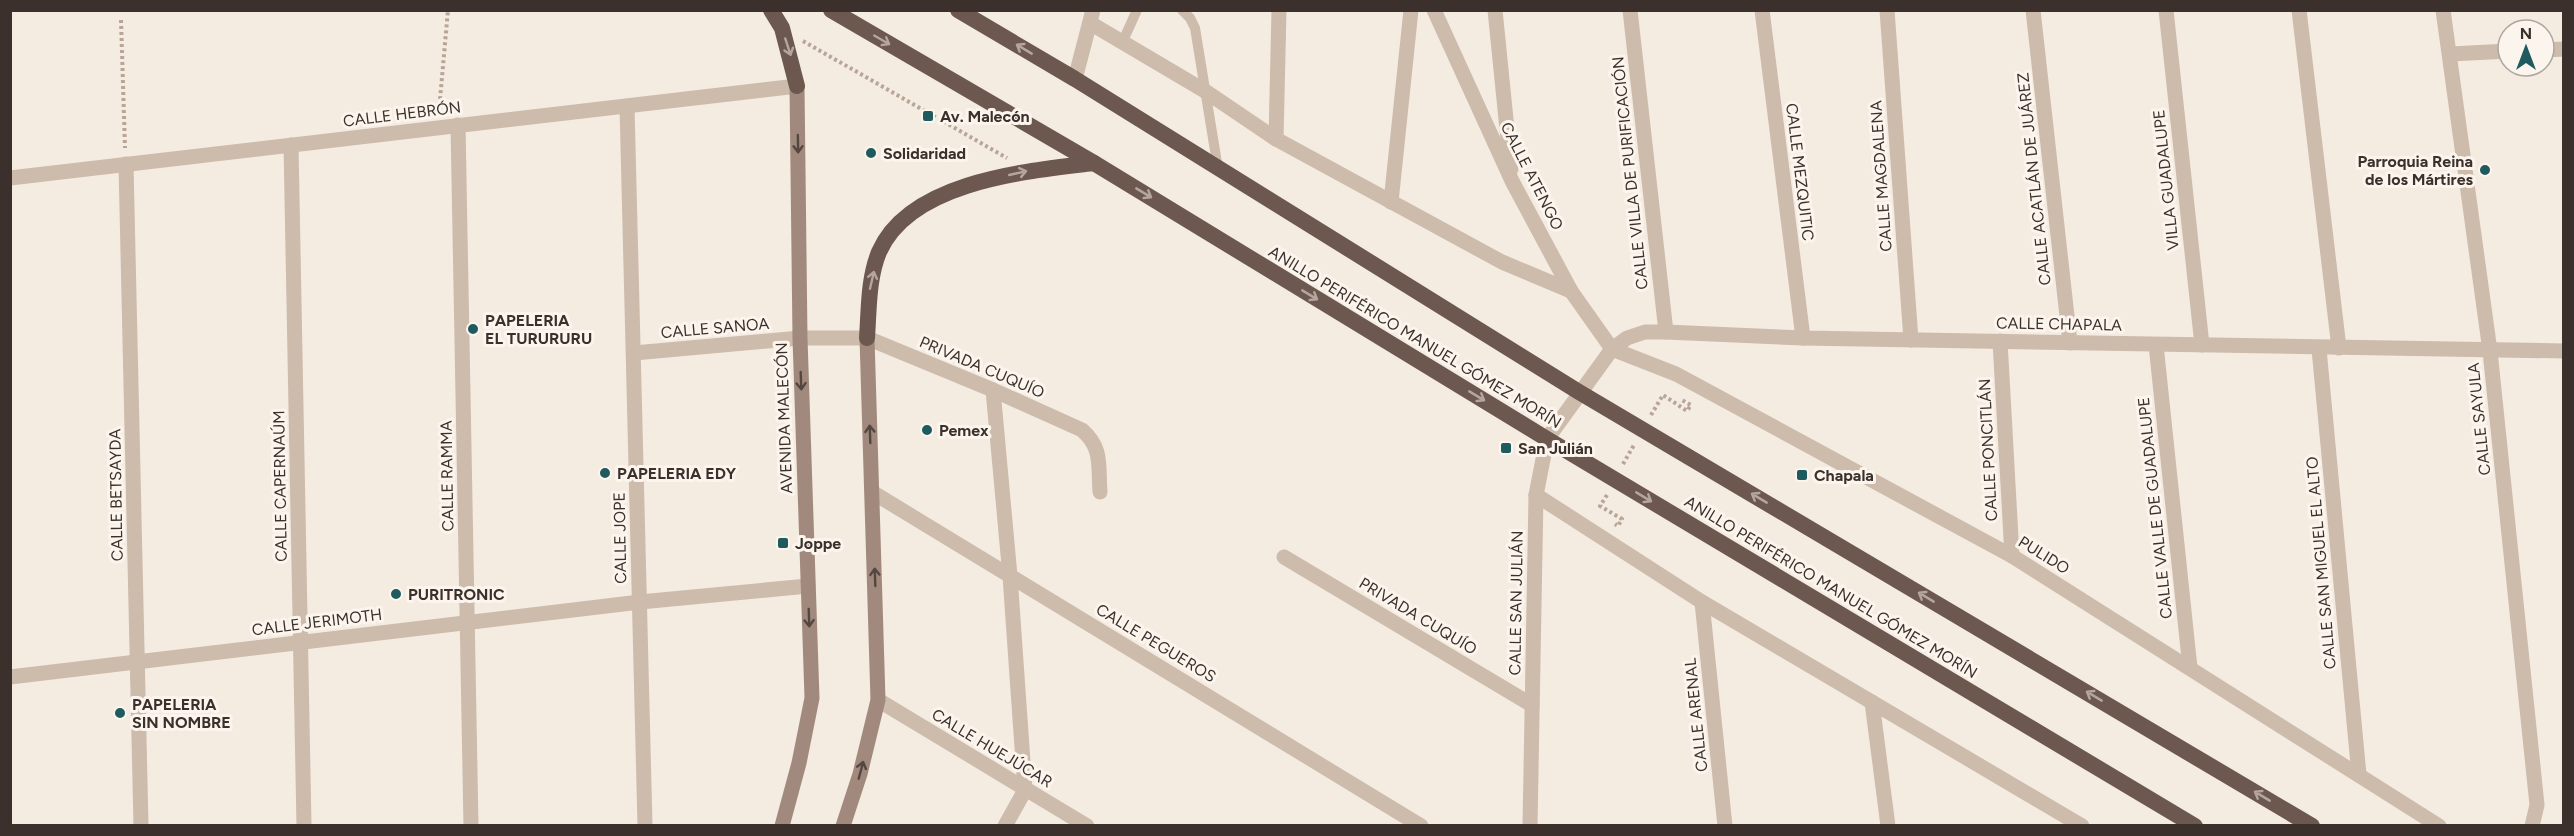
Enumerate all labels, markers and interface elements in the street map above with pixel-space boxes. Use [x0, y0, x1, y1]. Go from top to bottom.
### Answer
north arrow [2496, 18, 2556, 78]
text: N [2520, 24, 2532, 43]
one-way arrow [872, 35, 890, 46]
one-way arrow [783, 37, 794, 56]
one-way arrow [1016, 43, 1033, 55]
street label: CALLE VILLA DE PURIFICACIÓN [1608, 55, 1652, 291]
street label: CALLE ACATLÁN DE JUÁREZ [2013, 72, 2055, 286]
street label: CALLE HEBRÓN [342, 97, 462, 131]
street label: CALLE MAGDALENA [1866, 100, 1896, 252]
street label: CALLE MEZQUITIC [1782, 102, 1818, 242]
place label: Av. Malecón [940, 107, 1030, 126]
marker: Av. Malecón [921, 109, 935, 123]
street label: VILLA GUADALUPE [2149, 109, 2183, 251]
street label: CALLE ATENGO [1497, 119, 1567, 233]
one-way arrow [792, 134, 804, 154]
place label: Solidaridad [883, 144, 966, 163]
marker: Solidaridad [864, 146, 878, 160]
place label: Parroquia Reina de los Mártires [2357, 152, 2474, 189]
marker: Parroquia Reina de los Mártires [2478, 163, 2492, 177]
one-way arrow [1008, 167, 1027, 179]
one-way arrow [1135, 188, 1152, 200]
street label: ANILLO PERIFÉRICO MANUEL GÓMEZ MORÍN [1265, 242, 1565, 432]
one-way arrow [867, 271, 879, 290]
one-way arrow [1301, 289, 1318, 301]
place label: PAPELERIA EL TURURURU [485, 311, 592, 348]
street label: CALLE CHAPALA [1996, 313, 2122, 335]
street label: CALLE SANOA [660, 314, 770, 342]
marker: PAPELERIA EL TURURURU [466, 322, 480, 336]
street label: PRIVADA CUQUÍO [917, 332, 1047, 402]
street label: AVENIDA MALECÓN [772, 342, 796, 494]
street label: CALLE SAYULA [2464, 362, 2494, 476]
one-way arrow [795, 371, 807, 391]
street label: CALLE PONCITLÁN [1975, 378, 2001, 522]
one-way arrow [1468, 390, 1485, 402]
street label: CALLE VALLE DE GUADALUPE [2134, 396, 2176, 620]
street label: CALLE CAPERNAÚM [269, 410, 291, 562]
street label: CALLE RAMMA [437, 420, 457, 532]
place label: Pemex [939, 421, 989, 440]
marker: Pemex [920, 423, 934, 437]
one-way arrow [864, 424, 876, 444]
street label: CALLE BETSAYDA [105, 428, 127, 561]
place label: San Julián [1518, 439, 1593, 458]
marker: San Julián [1499, 441, 1513, 455]
street label: CALLE SAN MIGUEL EL ALTO [2302, 456, 2340, 670]
place label: PAPELERIA EDY [617, 464, 737, 483]
marker: PAPELERIA EDY [598, 466, 612, 480]
place label: Chapala [1814, 466, 1874, 485]
marker: Chapala [1795, 468, 1809, 482]
one-way arrow [1635, 491, 1652, 503]
one-way arrow [1751, 491, 1768, 503]
street label: CALLE JOPE [610, 492, 630, 584]
street label: ANILLO PERIFÉRICO MANUEL GÓMEZ MORÍN [1681, 492, 1981, 682]
street label: CALLE SAN JULIÁN [1505, 530, 1527, 676]
street label: PULIDO [2015, 532, 2073, 578]
place label: Joppe [795, 534, 841, 553]
marker: Joppe [776, 536, 790, 550]
one-way arrow [869, 568, 880, 588]
street label: PRIVADA CUQUÍO [1356, 573, 1480, 659]
place label: PURITRONIC [408, 585, 505, 604]
marker: PURITRONIC [389, 587, 403, 601]
one-way arrow [1918, 591, 1935, 603]
street label: CALLE PEGUEROS [1093, 600, 1219, 686]
street label: CALLE JERIMOTH [251, 605, 383, 639]
one-way arrow [803, 608, 815, 628]
street label: CALLE ARENAL [1681, 657, 1711, 773]
one-way arrow [2086, 690, 2103, 702]
place label: PAPELERIA SIN NOMBRE [132, 695, 231, 732]
street label: CALLE HUEJÚCAR [928, 705, 1056, 791]
marker: PAPELERIA SIN NOMBRE [113, 706, 127, 720]
one-way arrow [856, 761, 868, 780]
one-way arrow [2254, 789, 2271, 801]

